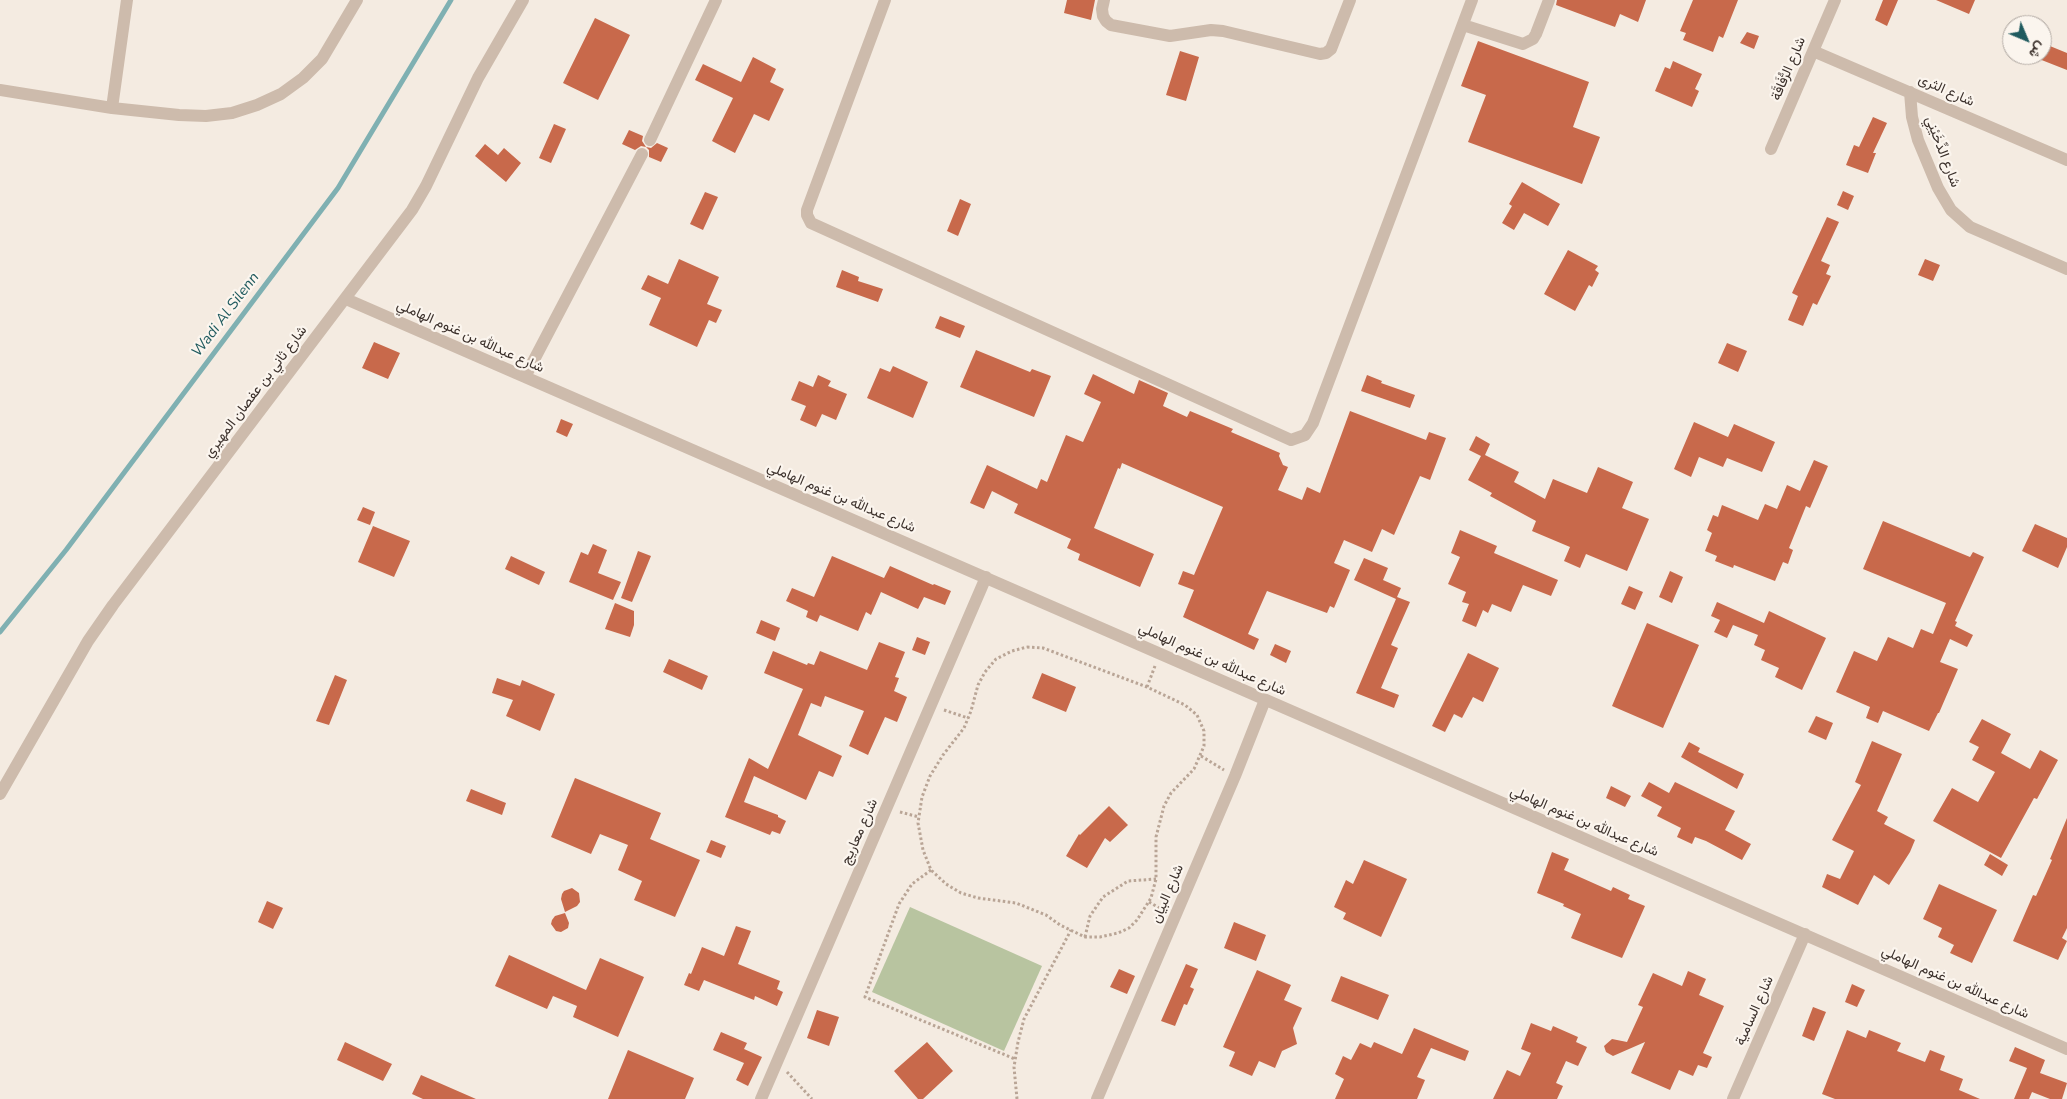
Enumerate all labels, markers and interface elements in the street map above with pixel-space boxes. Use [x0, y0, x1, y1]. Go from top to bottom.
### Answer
north arrow [2002, 15, 2052, 65]
street label: شارع الرُّفَاقَة [1768, 35, 1810, 103]
text: ش [2025, 38, 2050, 63]
street label: شارع الثرى [1915, 71, 1977, 111]
street label: شارع الدِّخَيْنِي [1921, 114, 1963, 190]
water label: Wadi Al Silenn [188, 269, 264, 361]
street label: شارع عبدالله بن غنوم الهاملي [394, 297, 546, 377]
street label: شارع ثاني بن عفصان المهيري [201, 323, 311, 461]
street label: شارع عبدالله بن غنوم الهاملي [764, 459, 918, 537]
street label: شارع عبدالله بن غنوم الهاملي [1136, 620, 1288, 700]
street label: شارع عبدالله بن غنوم الهاملي [1507, 783, 1661, 861]
street label: شارع معاريج [838, 796, 882, 868]
street label: شارع البيان [1148, 862, 1188, 926]
street label: شارع عبدالله بن غنوم الهاملي [1879, 943, 2031, 1023]
street label: شارع السامية [1732, 974, 1778, 1048]

